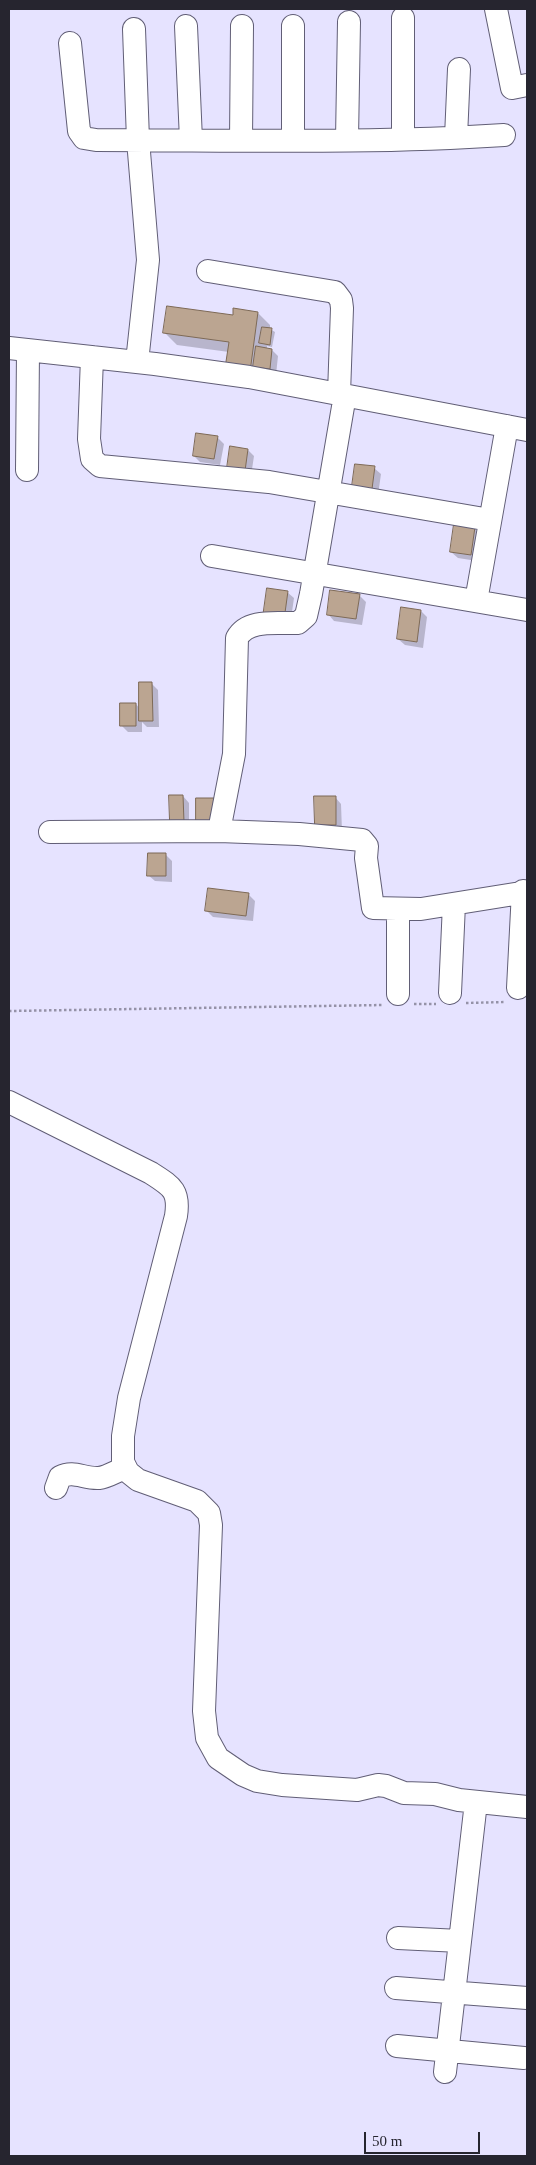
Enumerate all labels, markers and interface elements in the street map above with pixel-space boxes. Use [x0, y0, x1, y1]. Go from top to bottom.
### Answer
scale bar [366, 2122, 482, 2154]
text: 50 m [372, 2133, 402, 2149]

